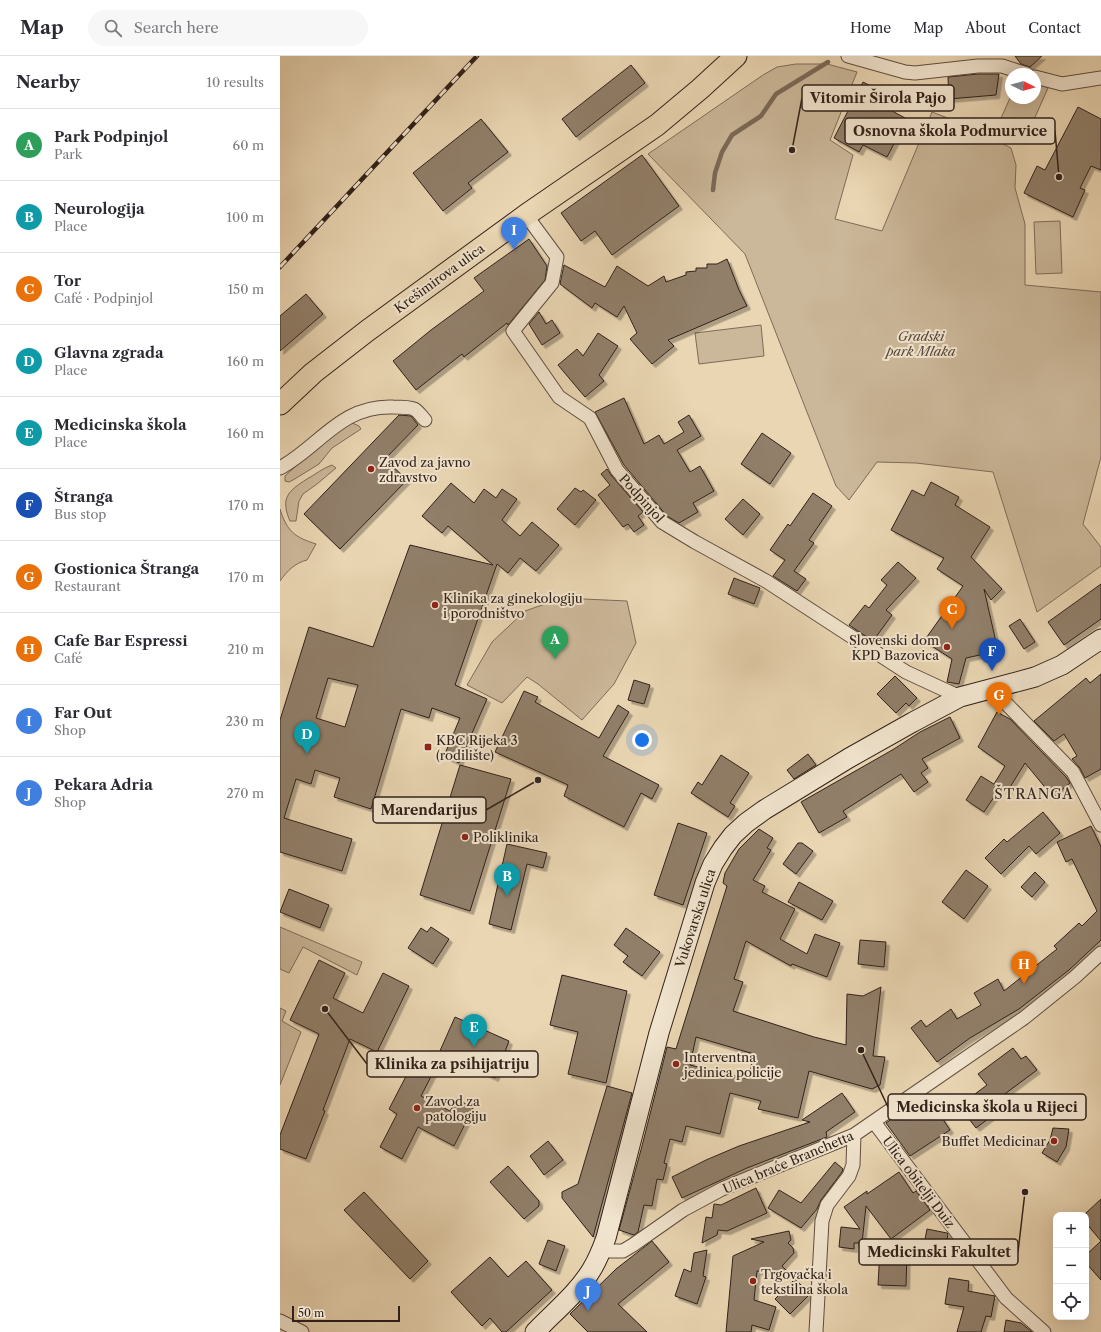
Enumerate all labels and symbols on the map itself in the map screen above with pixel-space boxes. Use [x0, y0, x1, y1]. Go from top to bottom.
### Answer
north arrow [1005, 68, 1041, 104]
callout: Vitomir Širola Pajo [802, 85, 954, 111]
text: Vitomir Širola Pajo [809, 88, 946, 107]
callout: Osnovna škola Podmurvice [845, 118, 1055, 144]
text: Osnovna škola Podmurvice [853, 122, 1047, 140]
pin: I [501, 217, 527, 250]
street label: Krešimirova ulica [391, 240, 487, 316]
park label: Gradski park Mlaka [883, 328, 956, 359]
place label: Zavod za javno zdravstvo [379, 454, 471, 485]
marker: Zavod za javno zdravstvo [366, 464, 376, 474]
street label: Podpinjol [616, 470, 668, 526]
place label: Klinika za ginekologiju i porodništvo [443, 590, 583, 621]
pin: C [939, 596, 965, 629]
marker: Klinika za ginekologiju i porodništvo [430, 600, 440, 610]
pin: A [542, 626, 568, 659]
place label: Slovenski dom KPD Bazovica [849, 632, 939, 663]
pin: F [979, 638, 1005, 671]
marker: Slovenski dom KPD Bazovica [942, 642, 952, 652]
pin: G [986, 682, 1012, 715]
pin: D [294, 721, 320, 754]
your location [632, 730, 652, 750]
place label: KBC Rijeka 3 (rodilište) [436, 732, 518, 763]
marker: KBC Rijeka 3 (rodilište) [423, 742, 433, 752]
district label: ŠTRANGA [994, 784, 1074, 803]
callout: Marendarijus [373, 797, 486, 823]
text: Marendarijus [380, 801, 478, 819]
place label: Poliklinika [473, 829, 539, 845]
marker: Poliklinika [460, 832, 470, 842]
pin: B [494, 863, 520, 896]
street label: Vukovarska ulica [671, 866, 719, 970]
pin: H [1011, 951, 1037, 984]
pin: E [461, 1014, 487, 1047]
place label: Interventna jedinica policije [682, 1049, 782, 1080]
callout: Klinika za psihijatriju [367, 1051, 538, 1077]
text: Klinika za psihijatriju [375, 1055, 530, 1073]
marker: Interventna jedinica policije [671, 1059, 681, 1069]
place label: Zavod za patologiju [425, 1093, 487, 1124]
callout: Medicinska škola u Rijeci [888, 1094, 1086, 1120]
text: Medicinska škola u Rijeci [896, 1098, 1078, 1116]
marker: Zavod za patologiju [412, 1103, 422, 1113]
street label: Ulica braće Branchetta [720, 1127, 856, 1197]
street label: Ulica obitelji Duiz [879, 1133, 959, 1231]
place label: Buffet Medicinar [942, 1133, 1047, 1149]
marker: Buffet Medicinar [1049, 1136, 1059, 1146]
callout: Medicinski Fakultet [859, 1239, 1018, 1265]
text: Medicinski Fakultet [867, 1243, 1011, 1261]
place label: Trgovačka i tekstilna škola [761, 1266, 848, 1297]
marker: Trgovačka i tekstilna škola [748, 1276, 758, 1286]
pin: J [575, 1278, 601, 1311]
scale bar [292, 1304, 400, 1323]

